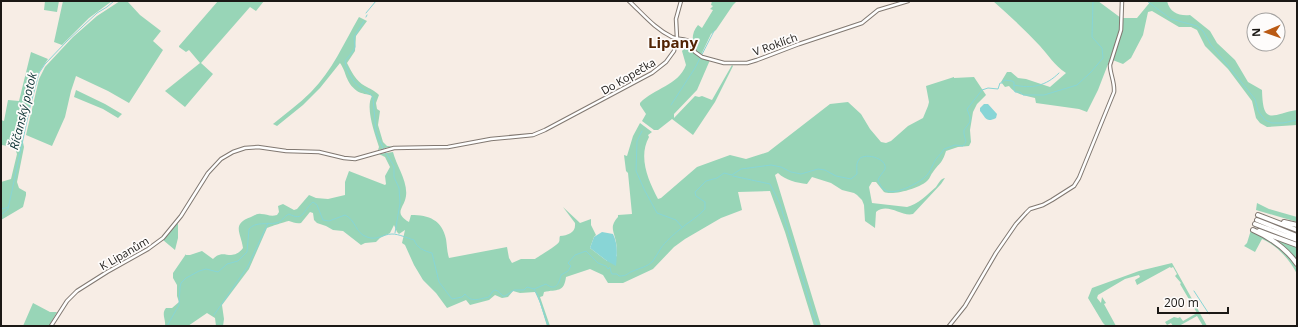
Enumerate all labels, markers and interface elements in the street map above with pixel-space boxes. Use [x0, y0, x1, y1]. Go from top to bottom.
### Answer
north arrow [1246, 12, 1286, 52]
text: N [1248, 28, 1263, 37]
street label: V Roklích [751, 29, 799, 59]
district label: Lipany [648, 32, 698, 52]
street label: Do Kopečka [598, 54, 658, 98]
water label: Říčanský potok [5, 70, 41, 151]
street label: K Lipanům [97, 233, 151, 273]
scale bar [1158, 289, 1228, 315]
text: 200 m [1164, 294, 1199, 311]

